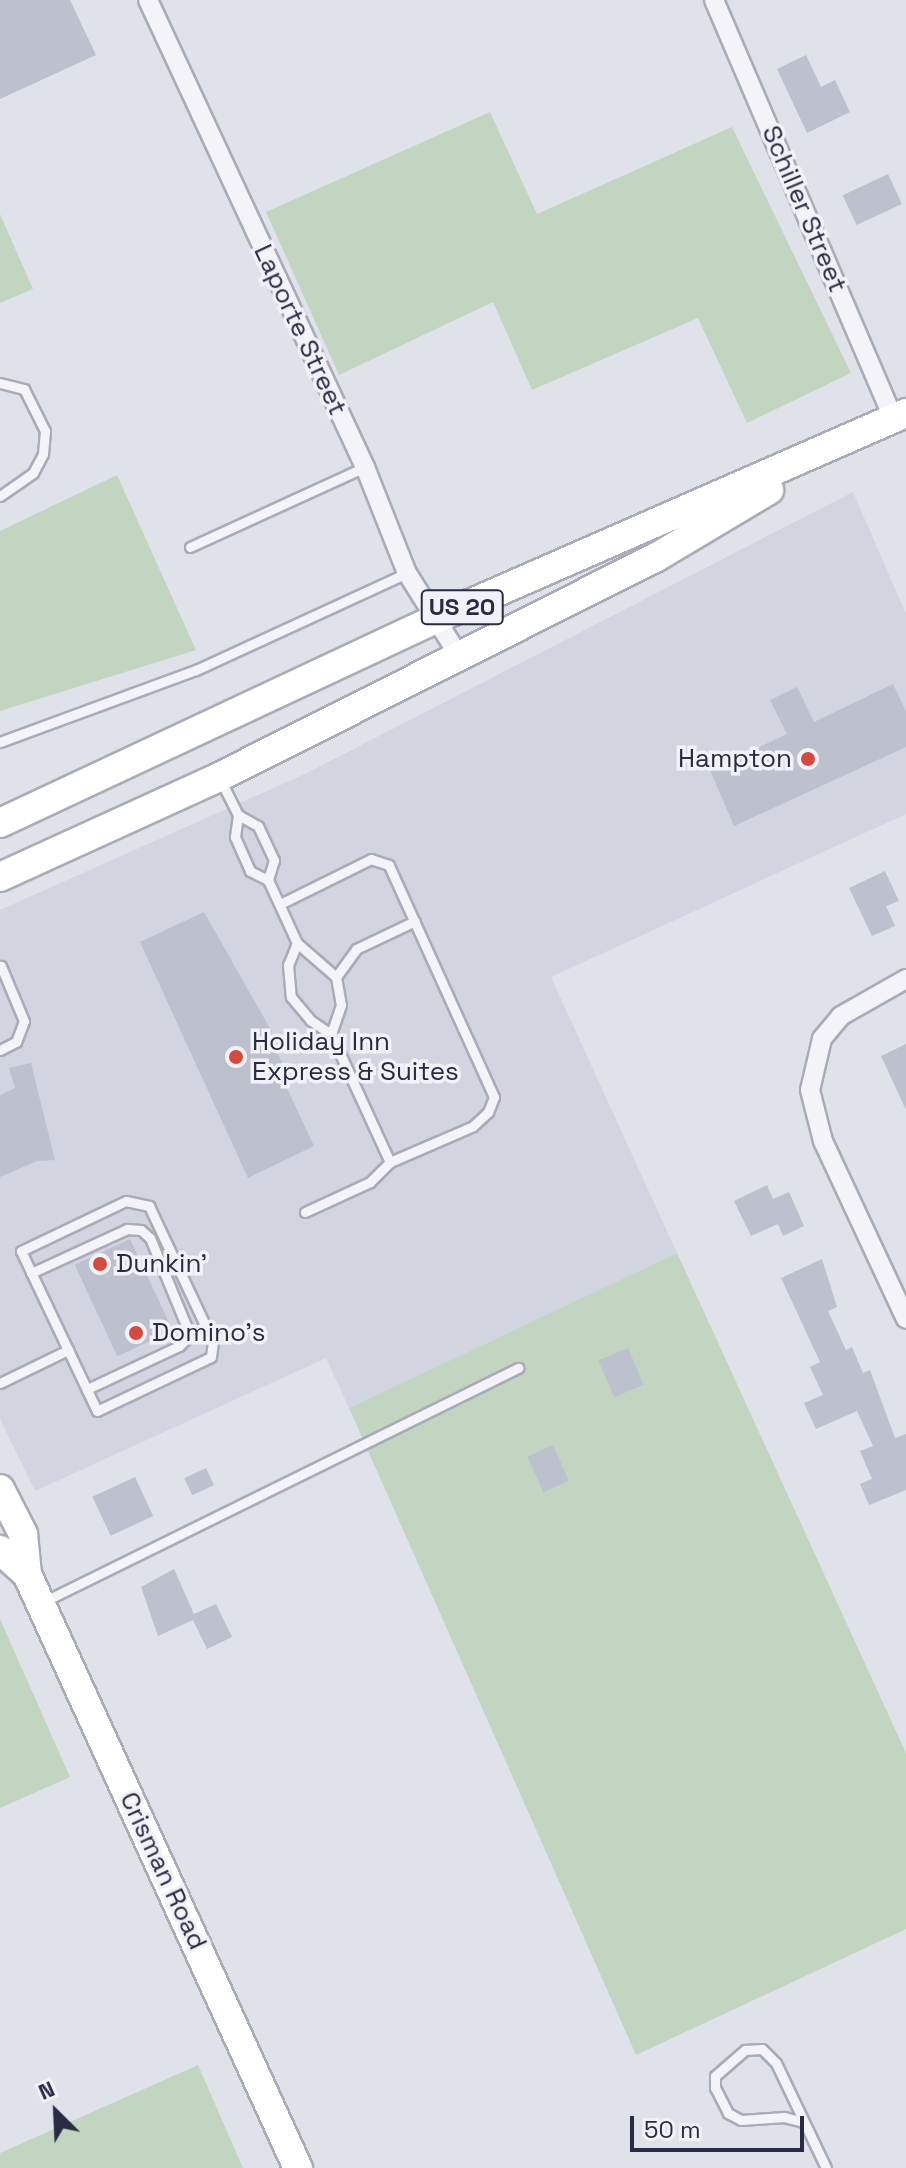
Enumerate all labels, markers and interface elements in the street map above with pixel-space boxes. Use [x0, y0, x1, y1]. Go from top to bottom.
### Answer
street label: Schiller Street [755, 121, 853, 297]
street label: Laporte Street [247, 240, 353, 420]
road number: US 20 [420, 587, 504, 627]
place label: Hampton [678, 743, 792, 775]
marker: Hampton [799, 750, 817, 768]
place label: Holiday Inn Express & Suites [252, 1026, 459, 1088]
marker: Holiday Inn Express & Suites [227, 1048, 245, 1066]
place label: Dunkin' [116, 1248, 207, 1280]
marker: Dunkin' [91, 1255, 109, 1273]
place label: Domino's [152, 1317, 265, 1349]
marker: Domino's [127, 1324, 145, 1342]
street label: Crisman Road [113, 1787, 213, 1955]
north arrow [16, 2072, 96, 2152]
text: N [34, 2074, 59, 2106]
scale bar [634, 2100, 808, 2150]
text: 50 m [644, 2114, 701, 2145]

